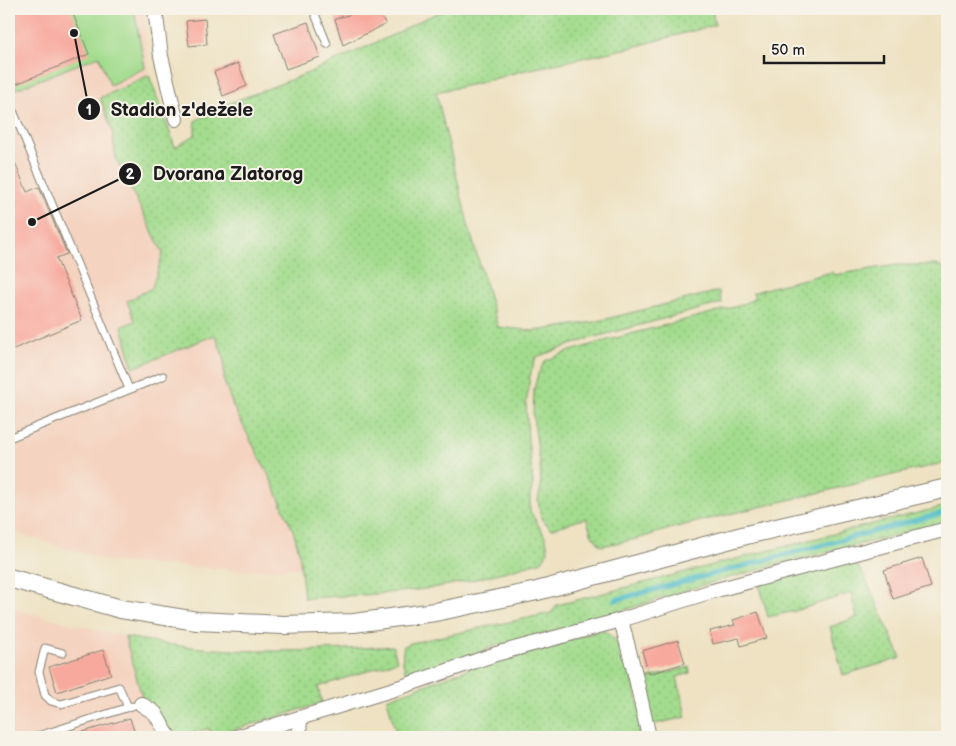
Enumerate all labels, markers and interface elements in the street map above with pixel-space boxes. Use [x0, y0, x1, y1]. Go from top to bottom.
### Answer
scale bar [764, 32, 884, 64]
text: 50 m [771, 41, 805, 60]
callout: Stadion z'dežele [76, 92, 264, 126]
text: Stadion z'dežele [111, 99, 253, 122]
text: 1 [86, 101, 92, 120]
callout: Dvorana Zlatorog [117, 157, 313, 191]
text: Dvorana Zlatorog [153, 163, 303, 186]
text: 2 [126, 165, 135, 184]

